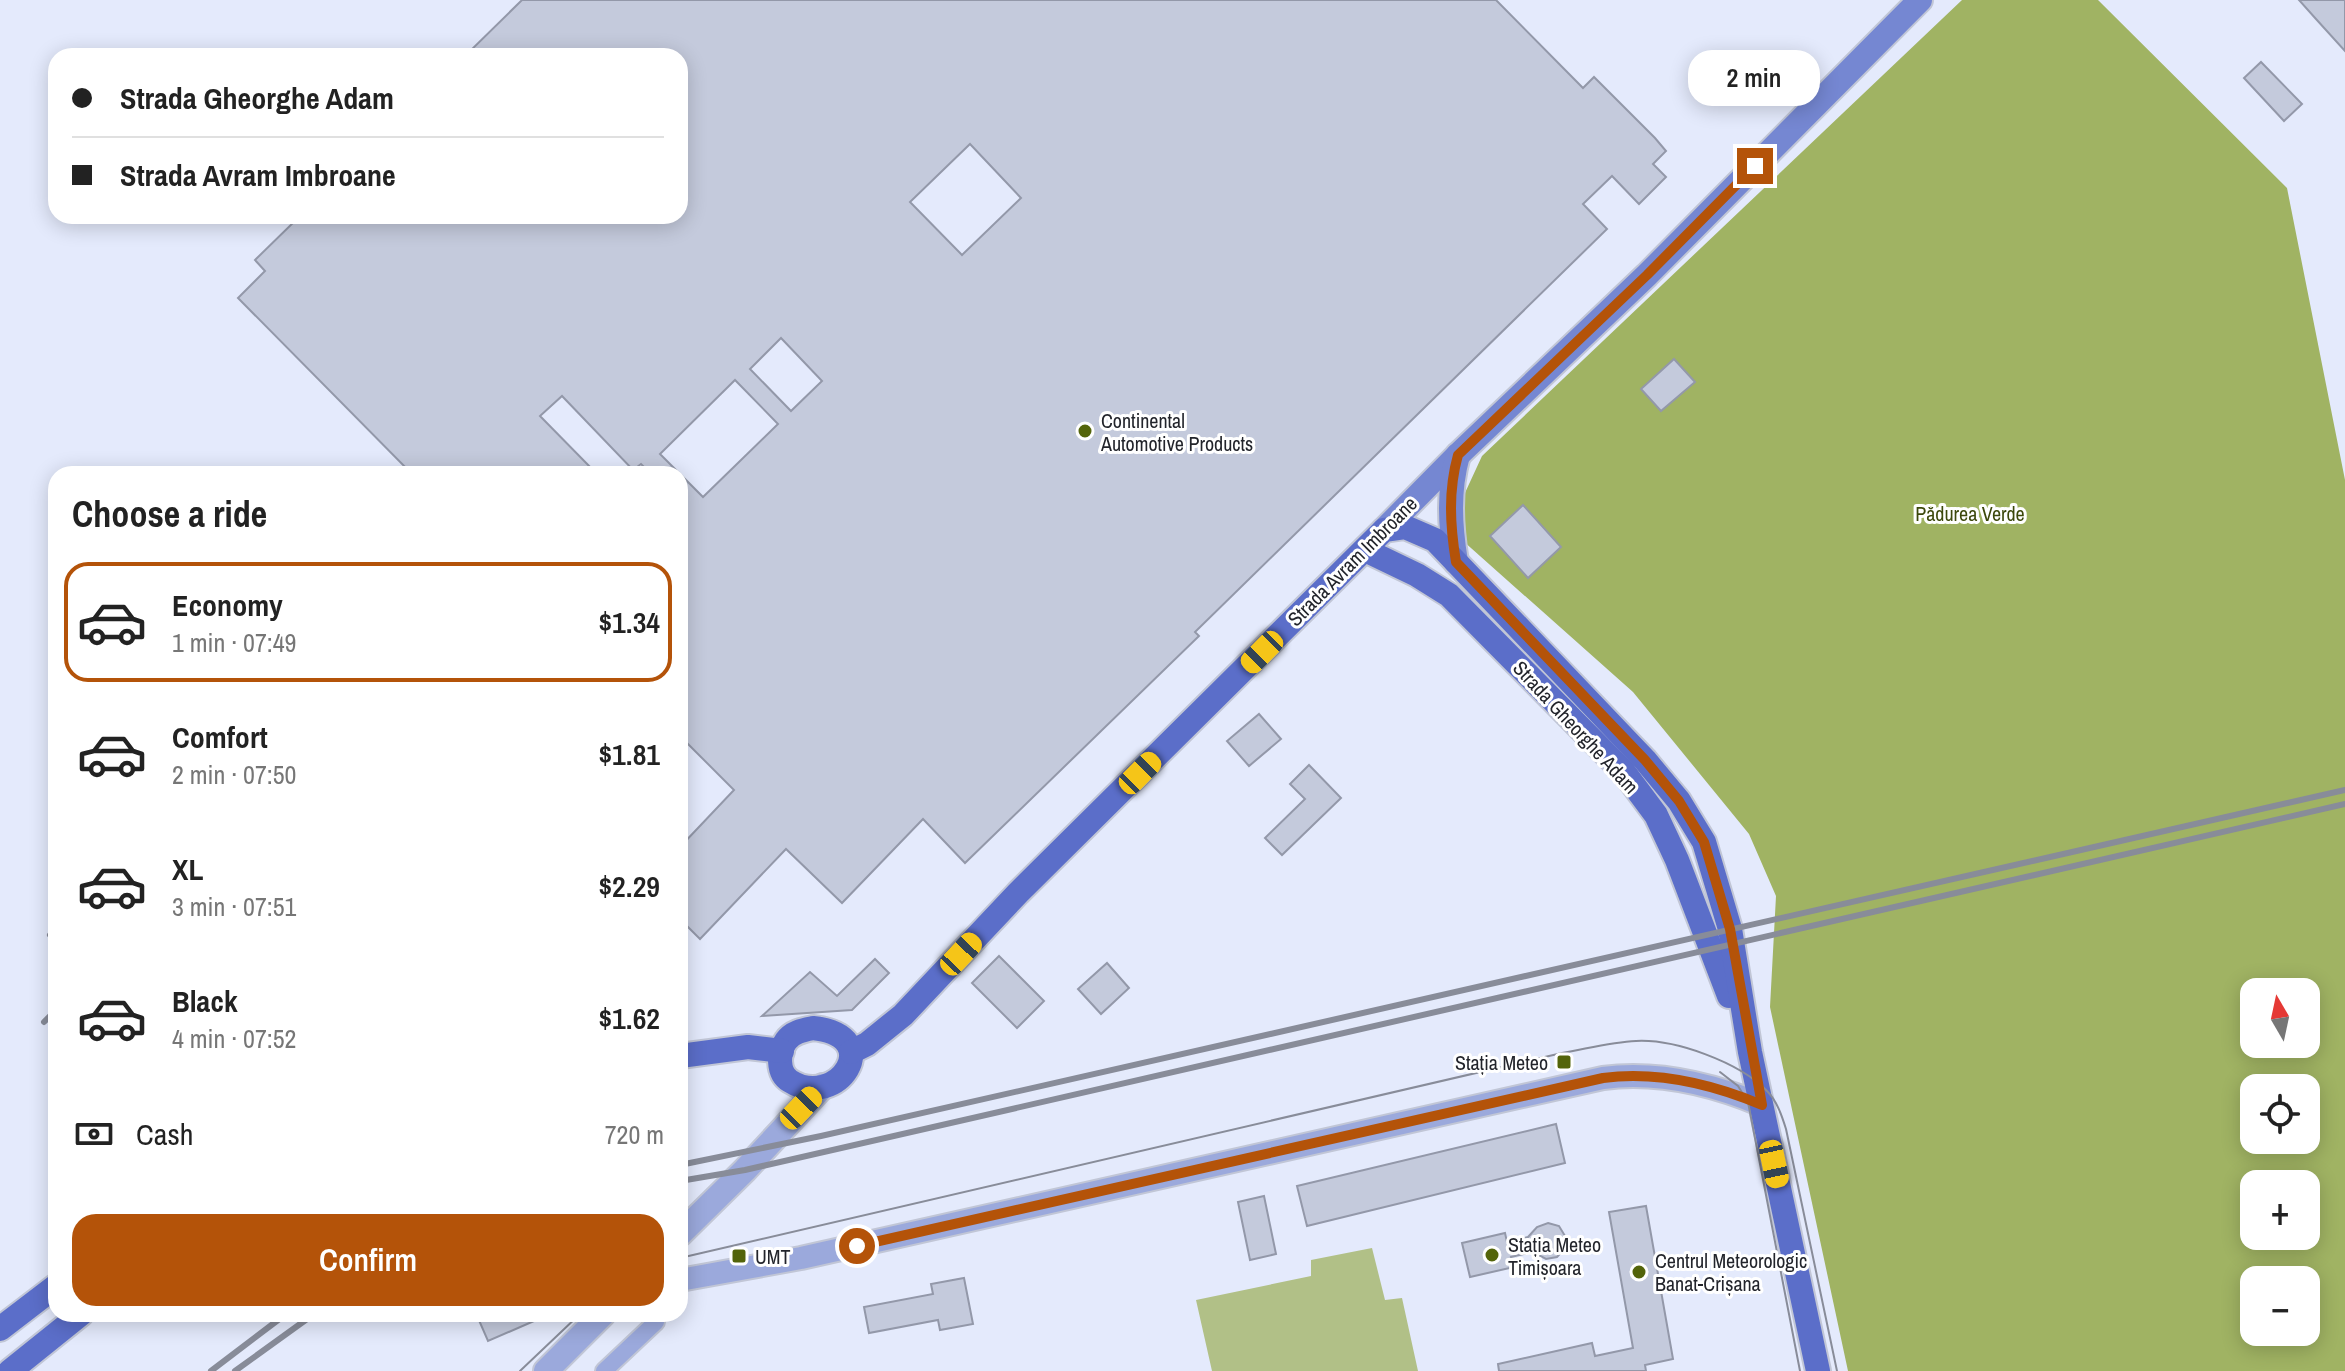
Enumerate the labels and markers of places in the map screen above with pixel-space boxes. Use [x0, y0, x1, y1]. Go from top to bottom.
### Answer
place label: Continental Automotive Products [1100, 407, 1253, 457]
marker: Continental Automotive Products [1076, 422, 1094, 440]
place label: Stația Meteo [1455, 1049, 1548, 1076]
marker: Stația Meteo [1555, 1053, 1573, 1071]
place label: Stația Meteo Timișoara [1508, 1231, 1601, 1281]
place label: UMT [755, 1243, 791, 1270]
marker: Stația Meteo Timișoara [1483, 1246, 1501, 1264]
marker: UMT [730, 1247, 748, 1265]
place label: Centrul Meteorologic Banat-Crișana [1655, 1247, 1807, 1297]
marker: Centrul Meteorologic Banat-Crișana [1630, 1263, 1648, 1281]

